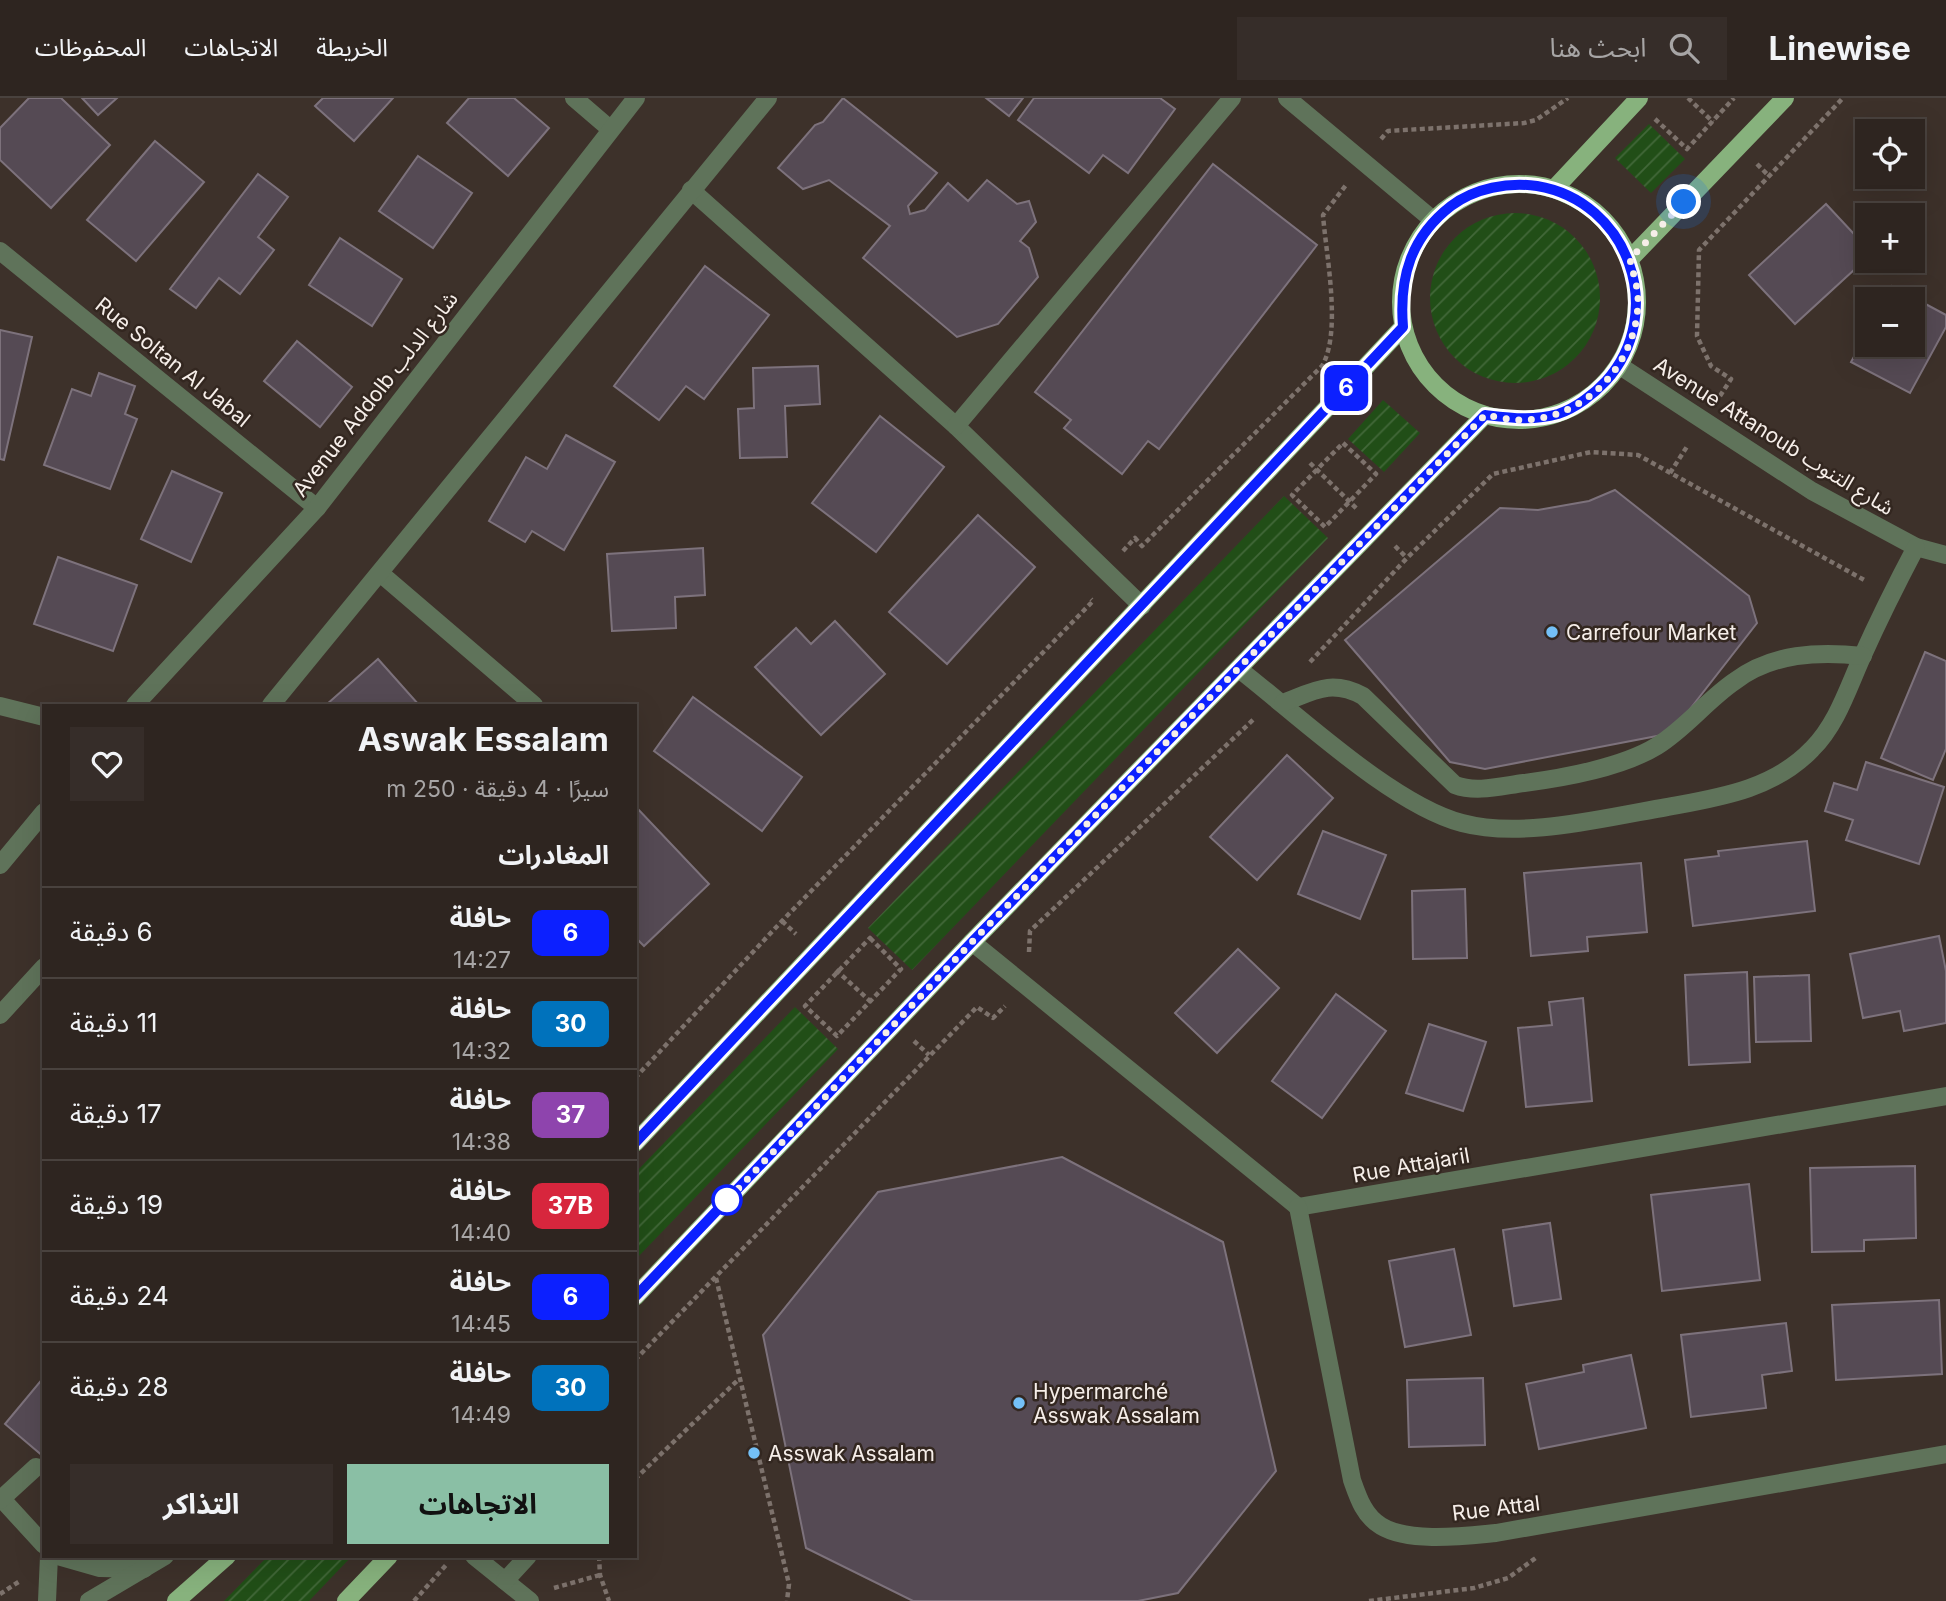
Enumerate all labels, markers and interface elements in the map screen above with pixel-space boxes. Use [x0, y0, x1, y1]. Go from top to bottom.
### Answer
search box [1237, 17, 1727, 80]
text: Linewise [1769, 28, 1911, 68]
icon: search [1665, 29, 1703, 67]
text: ابحث هنا [1550, 32, 1647, 63]
text: المحفوظات [35, 33, 146, 62]
text: الاتجاهات [184, 33, 278, 62]
text: الخريطة [316, 33, 388, 62]
map controls [1855, 119, 1925, 357]
button: locate [1855, 119, 1925, 189]
your location [1666, 184, 1701, 219]
button: + [1855, 203, 1925, 273]
street label: Avenue Addolb شارع الدلب [287, 287, 465, 503]
button: − [1855, 287, 1925, 357]
street label: Rue Soltan Al Jabal [91, 292, 255, 432]
street label: Avenue Attanoub شارع التنوب [1648, 352, 1899, 523]
line badge: 6 [1323, 365, 1369, 411]
text: 6 [1338, 373, 1354, 402]
place label: Carrefour Market [1566, 620, 1736, 645]
marker: Carrefour Market [1544, 624, 1560, 640]
text: Aswak Essalam [358, 719, 609, 759]
button: heart [70, 727, 144, 801]
text: سيرًا · 4 دقيقة · 250 m [386, 775, 609, 803]
text: المغادرات [498, 839, 609, 870]
text: حافلة [450, 902, 511, 933]
text: 6 دقيقة [70, 916, 153, 947]
text: 6 [563, 918, 578, 947]
text: 14:27 [453, 946, 511, 974]
text: حافلة [450, 993, 511, 1024]
text: 11 دقيقة [70, 1007, 158, 1038]
text: 30 [555, 1009, 586, 1038]
text: 14:32 [452, 1037, 511, 1065]
text: حافلة [450, 1084, 511, 1115]
text: 17 دقيقة [70, 1098, 162, 1129]
text: 37 [556, 1100, 585, 1129]
text: 14:38 [452, 1128, 511, 1156]
street label: Rue Attajaril [1350, 1142, 1472, 1188]
text: حافلة [450, 1175, 511, 1206]
unlabelled marker [712, 1185, 742, 1215]
text: 19 دقيقة [70, 1189, 163, 1220]
text: 37B [548, 1191, 593, 1220]
text: 14:40 [451, 1219, 511, 1247]
text: حافلة [450, 1266, 511, 1297]
text: 24 دقيقة [70, 1280, 169, 1311]
text: 6 [563, 1282, 578, 1311]
text: 14:45 [451, 1310, 511, 1338]
text: حافلة [450, 1357, 511, 1388]
text: 28 دقيقة [70, 1371, 169, 1402]
text: 30 [555, 1373, 586, 1402]
place label: Hypermarché Asswak Assalam [1033, 1379, 1200, 1428]
marker: Hypermarché Asswak Assalam [1011, 1395, 1027, 1411]
text: 14:49 [451, 1401, 511, 1429]
place label: Asswak Assalam [768, 1441, 935, 1466]
marker: Asswak Assalam [746, 1445, 762, 1461]
button: التذاكر [70, 1464, 333, 1544]
button: الاتجاهات [347, 1464, 609, 1544]
street label: Rue Attal [1451, 1490, 1541, 1526]

